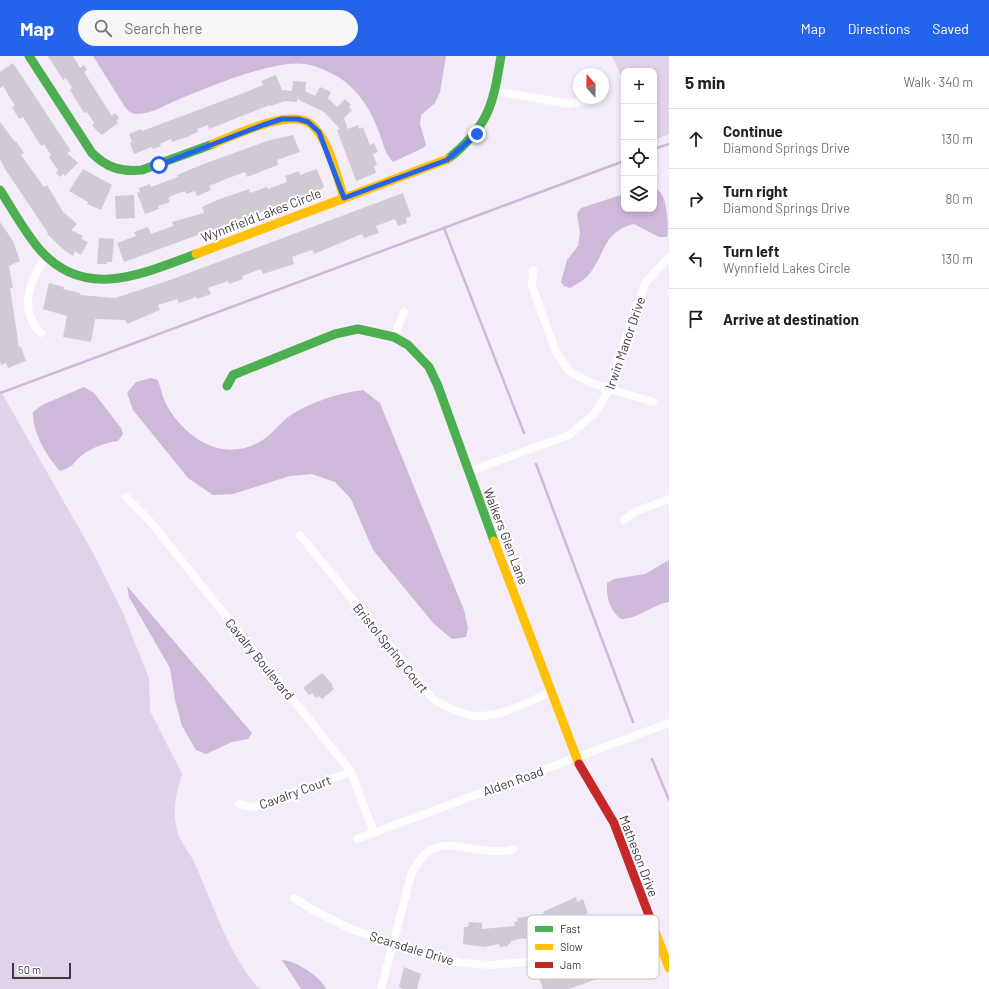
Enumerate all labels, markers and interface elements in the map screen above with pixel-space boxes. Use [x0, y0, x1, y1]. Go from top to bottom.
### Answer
search box [78, 10, 358, 46]
text: Map [20, 17, 54, 40]
icon: search [92, 17, 114, 39]
text: Search here [124, 19, 202, 37]
text: Map [801, 20, 826, 37]
text: Directions [848, 20, 910, 37]
text: Saved [932, 20, 969, 37]
north arrow [573, 68, 609, 104]
map controls [621, 68, 657, 212]
button: + [621, 68, 657, 104]
text: 5 min [685, 72, 725, 92]
text: Walk · 340 m [904, 74, 973, 90]
button: − [621, 104, 657, 140]
text: Continue [723, 122, 783, 140]
route end [468, 125, 486, 143]
icon: ahead [685, 128, 707, 150]
text: 130 m [941, 131, 973, 147]
button: locate [621, 140, 657, 176]
text: Diamond Springs Drive [723, 140, 850, 156]
route start [150, 156, 168, 174]
button: layers [621, 176, 657, 212]
text: Turn right [723, 182, 788, 200]
street label: Wynnfield Lakes Circle [199, 185, 323, 245]
icon: right [685, 188, 707, 210]
text: 80 m [946, 191, 973, 207]
text: Diamond Springs Drive [723, 200, 850, 216]
text: Turn left [723, 242, 779, 260]
icon: left [685, 248, 707, 270]
text: 130 m [941, 251, 973, 267]
text: Wynnfield Lakes Circle [723, 260, 850, 276]
street label: Irwin Manor Drive [602, 294, 648, 391]
icon: arrive [685, 308, 707, 330]
text: Arrive at destination [723, 310, 859, 328]
street label: Walkers Glen Lane [480, 485, 532, 587]
street label: Bristol Spring Court [350, 600, 432, 696]
street label: Cavalry Boulevard [222, 615, 298, 703]
street label: Alden Road [481, 763, 545, 799]
street label: Cavalry Court [257, 772, 333, 812]
street label: Matheson Drive [616, 813, 662, 899]
legend [527, 915, 659, 979]
text: Fast [560, 922, 581, 935]
street label: Scarsdale Drive [368, 928, 456, 968]
text: Slow [560, 940, 583, 953]
text: Jam [560, 958, 581, 971]
scale bar [12, 961, 71, 980]
text: 50 m [18, 963, 41, 976]

